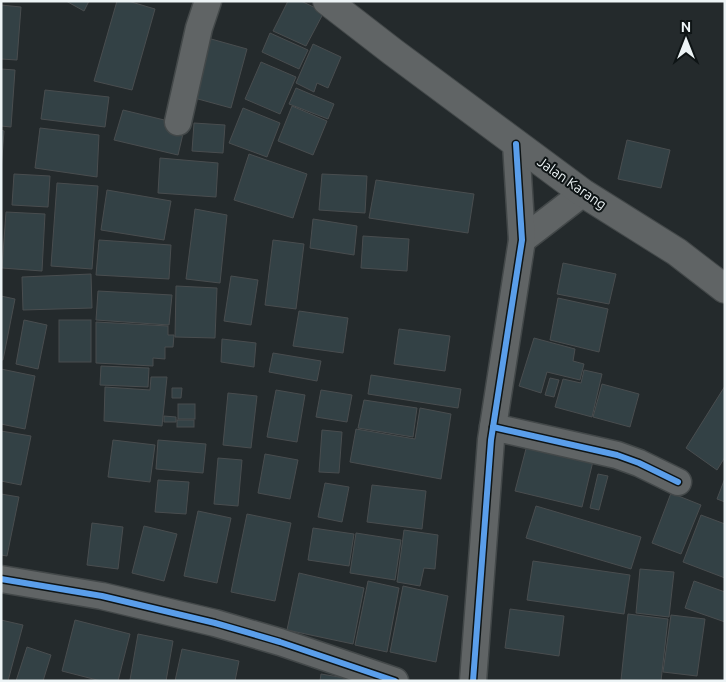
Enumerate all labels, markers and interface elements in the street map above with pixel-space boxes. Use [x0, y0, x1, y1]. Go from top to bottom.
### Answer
north arrow [661, 15, 711, 65]
text: N [681, 19, 691, 35]
street label: Jalan Karang [534, 153, 610, 213]

